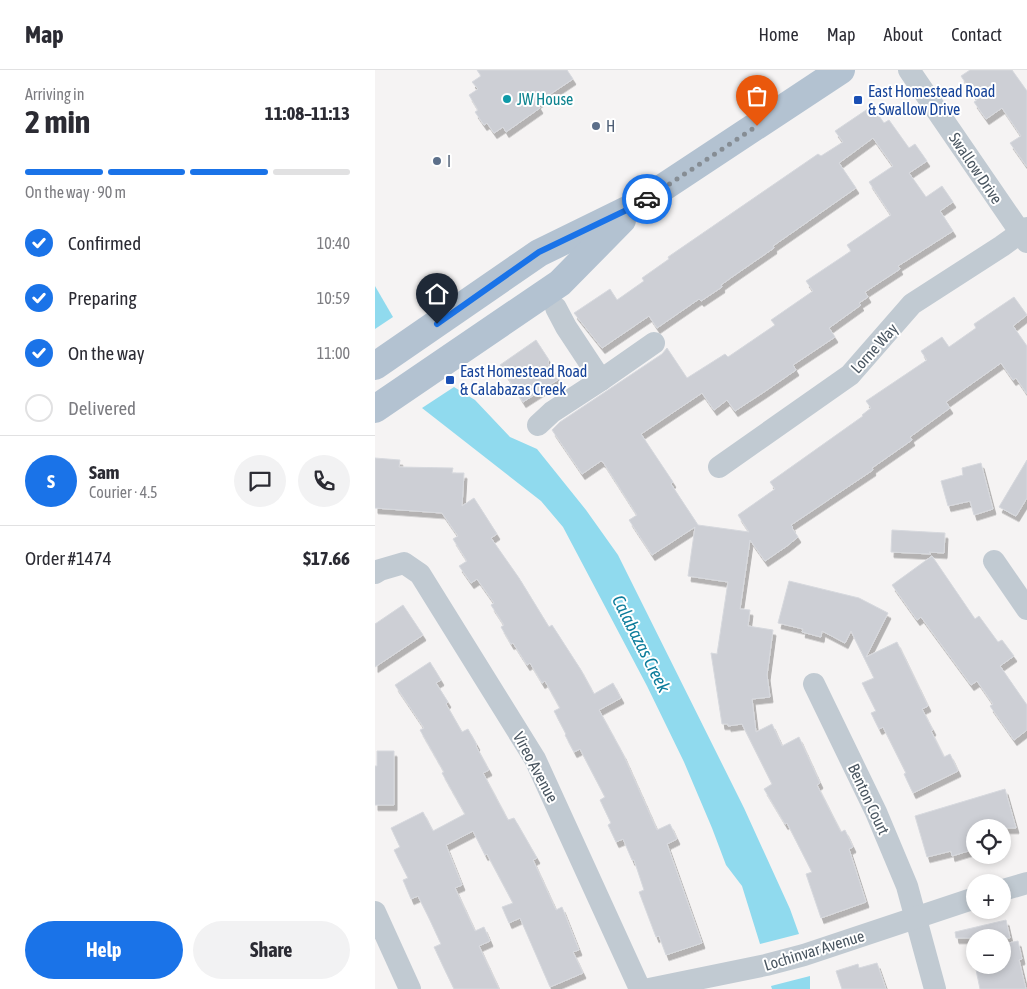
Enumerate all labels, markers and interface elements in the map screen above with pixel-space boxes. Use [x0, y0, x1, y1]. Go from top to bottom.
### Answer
text: Map [25, 21, 64, 48]
text: Home [759, 24, 799, 45]
text: Map [827, 24, 856, 45]
text: About [884, 24, 923, 45]
text: Contact [951, 24, 1002, 45]
pin [736, 75, 778, 126]
icon: bag [743, 82, 771, 110]
place label: East Homestead Road & Swallow Drive [868, 82, 995, 118]
text: Arriving in [25, 85, 85, 103]
place label: JW House [517, 90, 573, 108]
marker: JW House [501, 93, 513, 105]
marker: East Homestead Road & Swallow Drive [852, 94, 864, 106]
text: 11:08–11:13 [265, 102, 350, 124]
text: 2 min [25, 103, 90, 140]
place label: H [606, 117, 615, 135]
marker: H [590, 120, 602, 132]
street label: Swallow Drive [946, 129, 1006, 207]
place label: I [447, 152, 451, 170]
marker: I [431, 155, 443, 167]
courier [622, 174, 672, 224]
text: On the way · 90 m [25, 183, 126, 201]
icon: car [633, 185, 661, 213]
icon: check [25, 229, 53, 257]
text: Confirmed [68, 232, 141, 254]
text: 10:40 [317, 234, 350, 252]
pin [416, 273, 458, 324]
icon: home [423, 280, 451, 308]
icon: check [25, 284, 53, 312]
text: Preparing [68, 287, 137, 309]
text: 10:59 [317, 289, 350, 307]
street label: Lorne Way [847, 319, 902, 377]
icon: check [25, 339, 53, 367]
text: On the way [68, 342, 145, 364]
text: 11:00 [317, 344, 350, 362]
place label: East Homestead Road & Calabazas Creek [460, 362, 587, 398]
marker: East Homestead Road & Calabazas Creek [444, 374, 456, 386]
text: Delivered [68, 397, 136, 419]
button: chat [234, 455, 286, 507]
button: phone [298, 455, 350, 507]
text: Sam [89, 461, 120, 483]
text: S [47, 470, 55, 492]
text: Courier · 4.5 [89, 483, 158, 501]
text: Order #1474 [25, 547, 112, 569]
text: $17.66 [303, 547, 350, 569]
water label: Calabazas Creek [608, 592, 675, 697]
street label: Vireo Avenue [510, 729, 562, 805]
street label: Benton Court [845, 761, 893, 838]
map controls [966, 819, 1011, 974]
button: locate [966, 819, 1011, 864]
button: + [966, 874, 1011, 919]
button: Help [25, 921, 183, 979]
button: Share [193, 921, 350, 979]
street label: Lochinvar Avenue [762, 926, 866, 974]
button: − [966, 929, 1011, 974]

